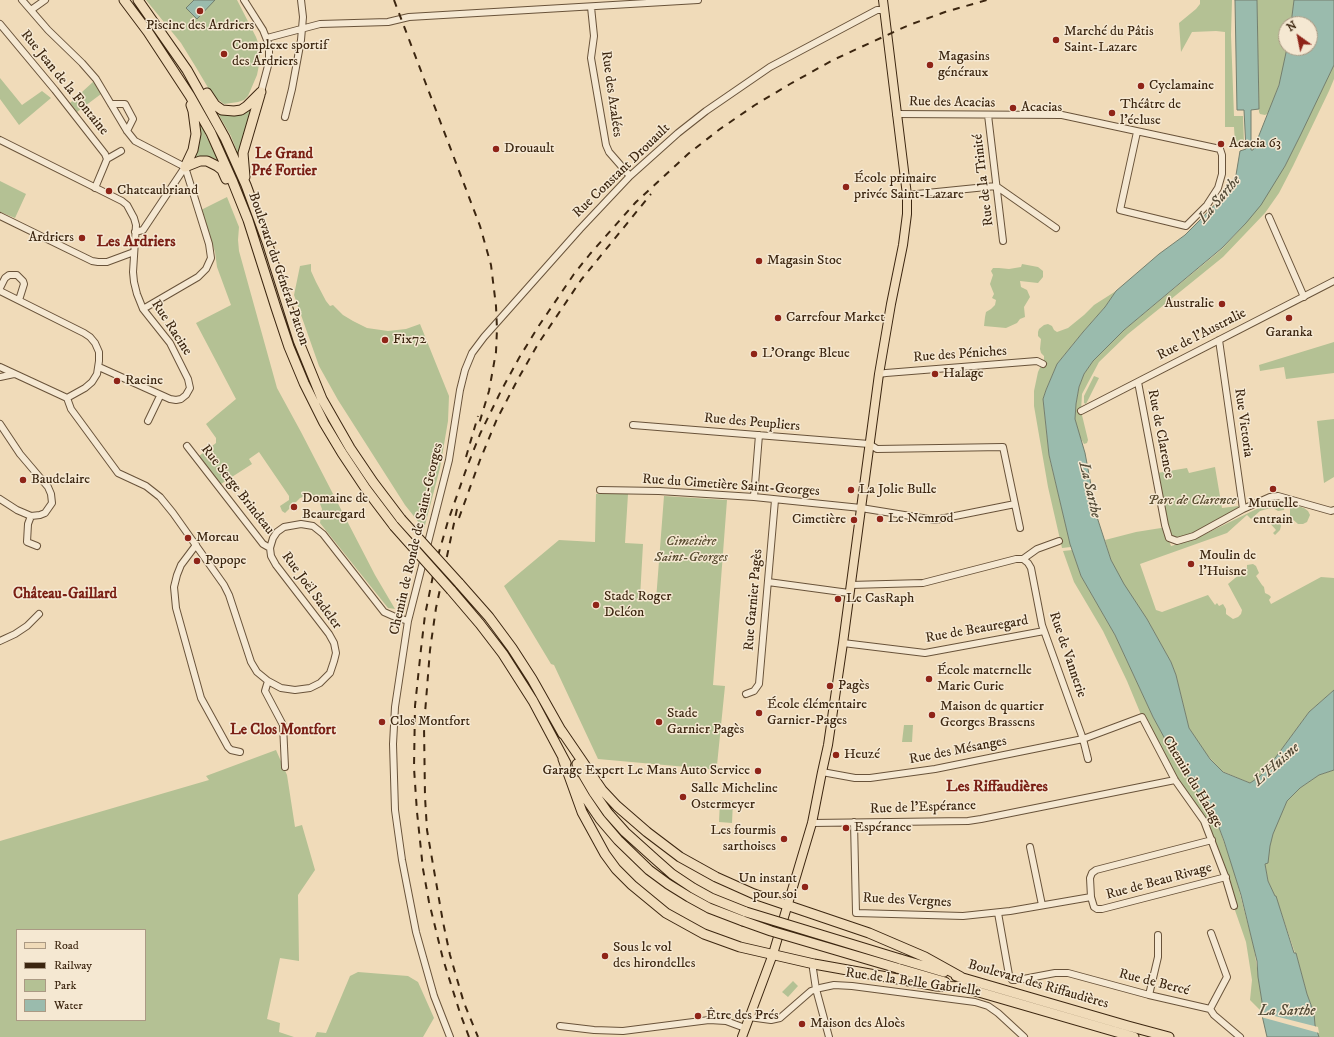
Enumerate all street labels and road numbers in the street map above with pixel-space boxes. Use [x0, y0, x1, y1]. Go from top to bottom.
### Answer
street label: Rue Jean de la Fontaine [16, 27, 112, 139]
street label: Rue des Azalées [597, 50, 625, 138]
street label: Rue des Acacias [909, 94, 995, 112]
street label: Rue Constant Drouault [570, 120, 674, 222]
street label: Rue de la Trinité [970, 133, 998, 227]
street label: Boulevard du Général Patton [244, 190, 312, 348]
street label: Rue Racine [147, 297, 195, 359]
street label: Rue de l'Australie [1155, 305, 1249, 365]
street label: Rue des Péniches [913, 343, 1007, 367]
street label: Rue de Clarence [1143, 388, 1177, 480]
street label: Rue Victoria [1230, 388, 1256, 458]
street label: Rue des Peupliers [703, 410, 801, 436]
street label: Chemin de Ronde de Saint-Georges [387, 441, 447, 637]
street label: Rue Serge Brindeau [197, 442, 277, 538]
street label: Rue du Cimetière Saint-Georges [642, 471, 820, 501]
street label: Rue Garnier Pagès [741, 548, 767, 652]
street label: Rue Joël Sadeler [277, 549, 345, 633]
street label: Rue de Vannerie [1044, 610, 1090, 700]
street label: Rue de Beauregard [924, 613, 1030, 647]
street label: Rue des Mésanges [908, 733, 1008, 769]
street label: Chemin du Halage [1158, 733, 1226, 831]
street label: Rue de l'Espérance [870, 798, 976, 818]
street label: Rue de Beau Rivage [1104, 860, 1214, 904]
street label: Rue des Vergnes [862, 890, 952, 912]
street label: Boulevard des Riffaudières [966, 957, 1110, 1013]
street label: Rue de la Belle Gabrielle [844, 965, 982, 1001]
street label: Rue de Bercé [1117, 966, 1191, 1000]

